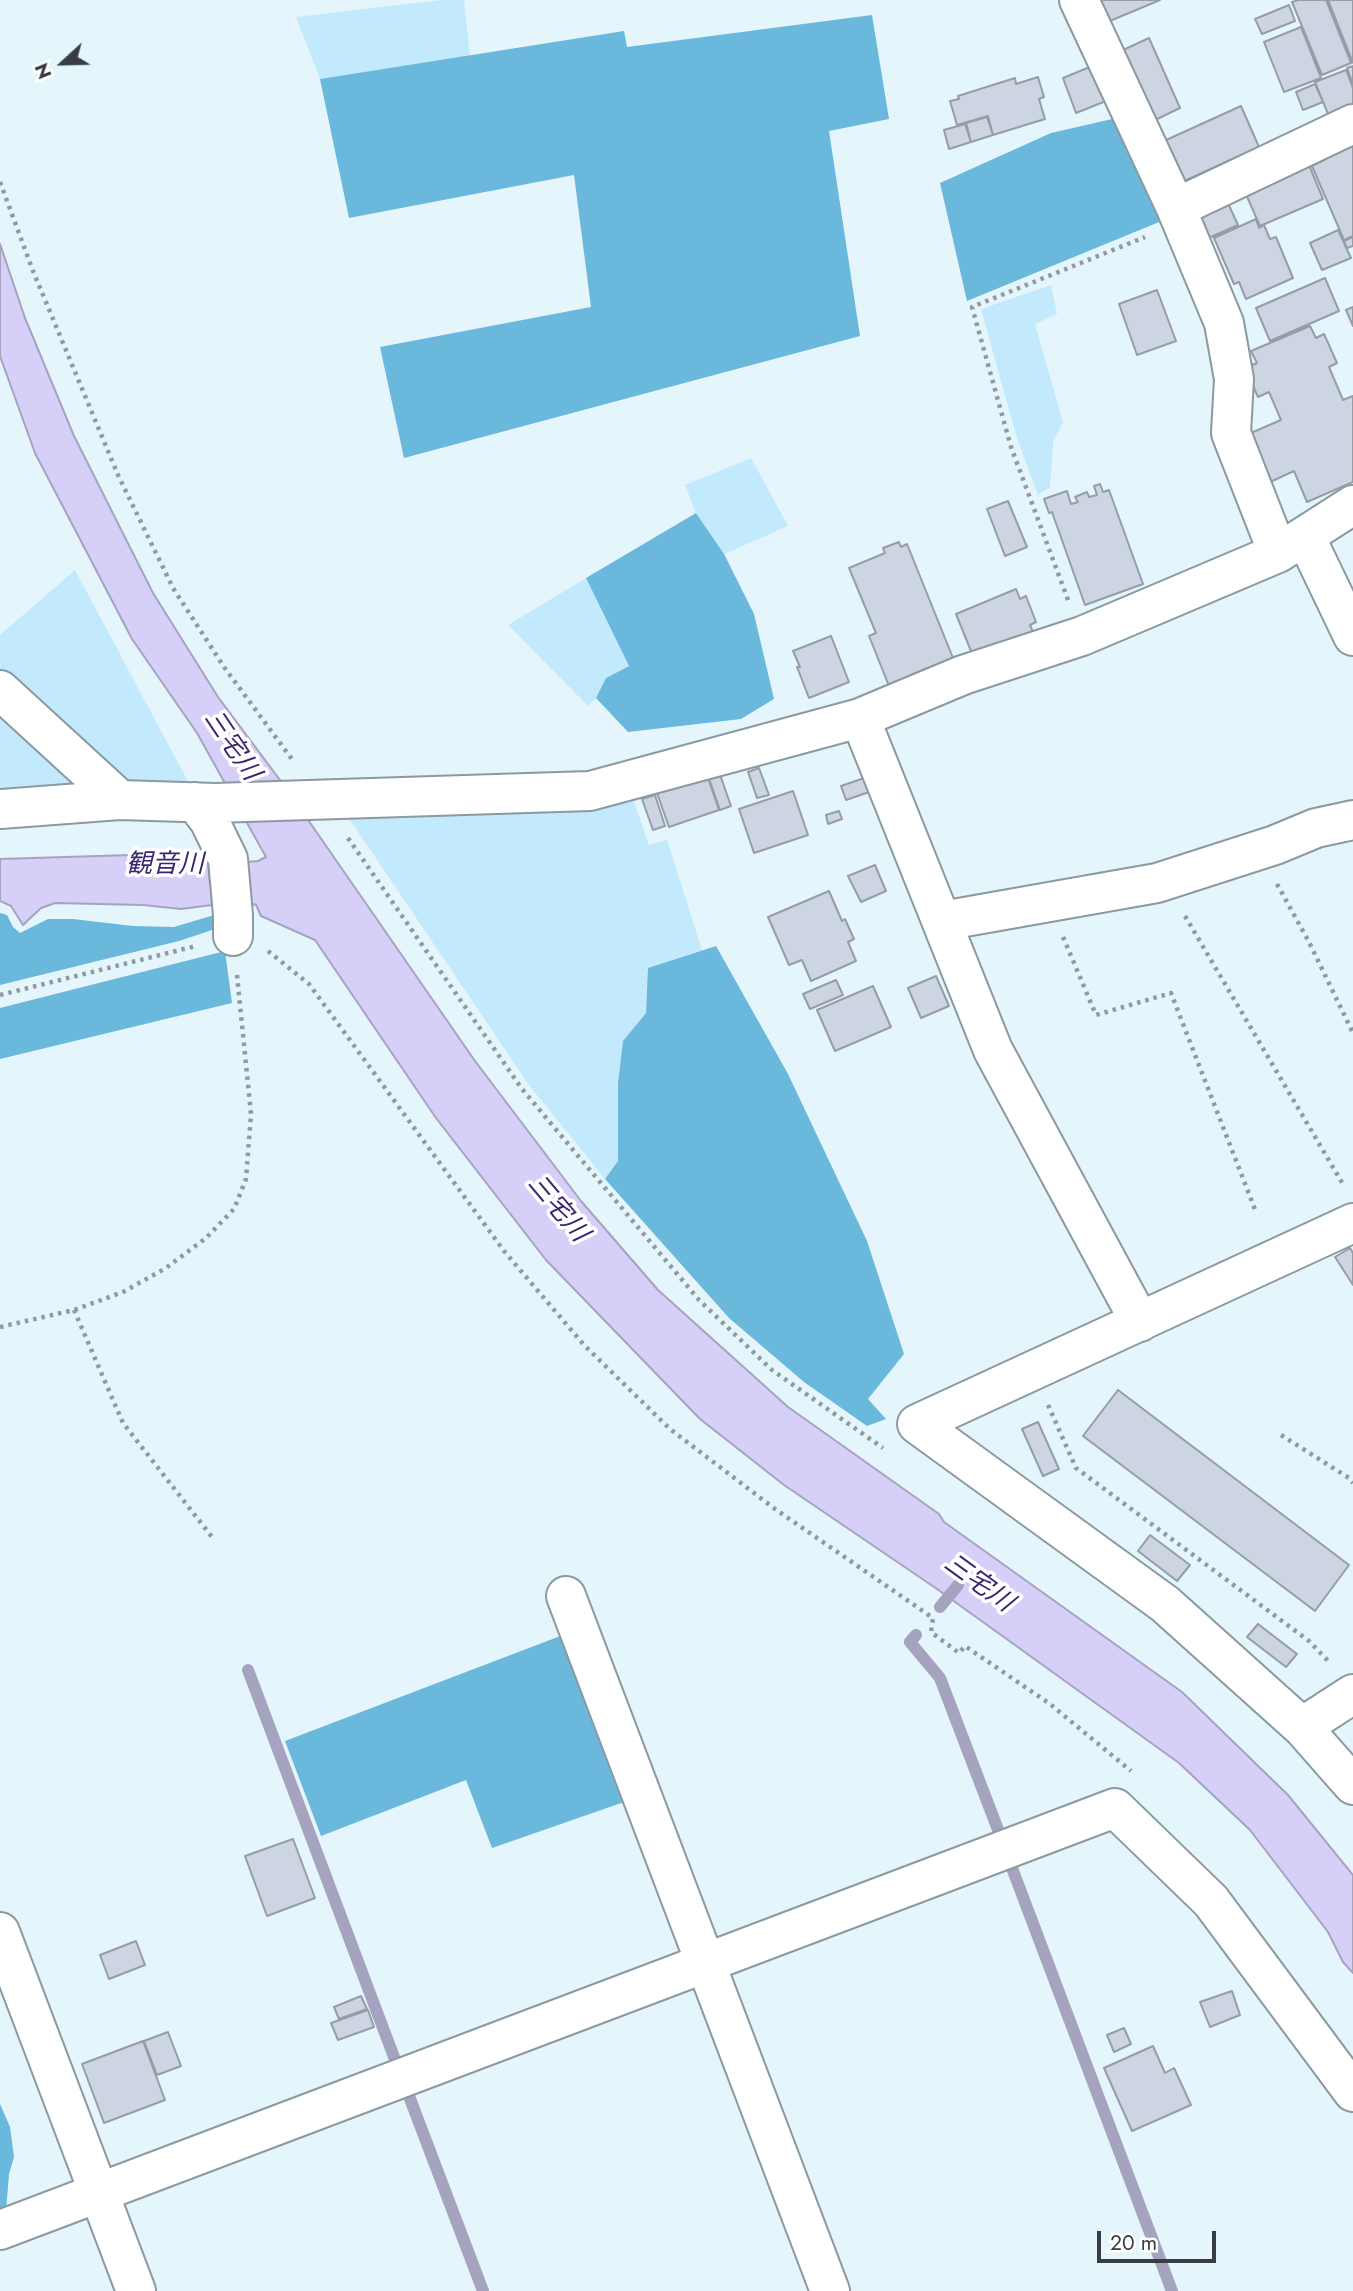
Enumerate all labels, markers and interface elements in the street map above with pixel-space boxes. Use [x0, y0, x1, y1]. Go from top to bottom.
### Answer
north arrow [28, 28, 98, 98]
text: N [28, 59, 58, 83]
water label: 三宅川 [196, 705, 266, 787]
water label: 観音川 [126, 850, 204, 882]
water label: 三宅川 [520, 1169, 594, 1249]
water label: 三宅川 [937, 1548, 1019, 1620]
scale bar [1101, 2218, 1220, 2262]
text: 20 m [1110, 2228, 1157, 2258]

